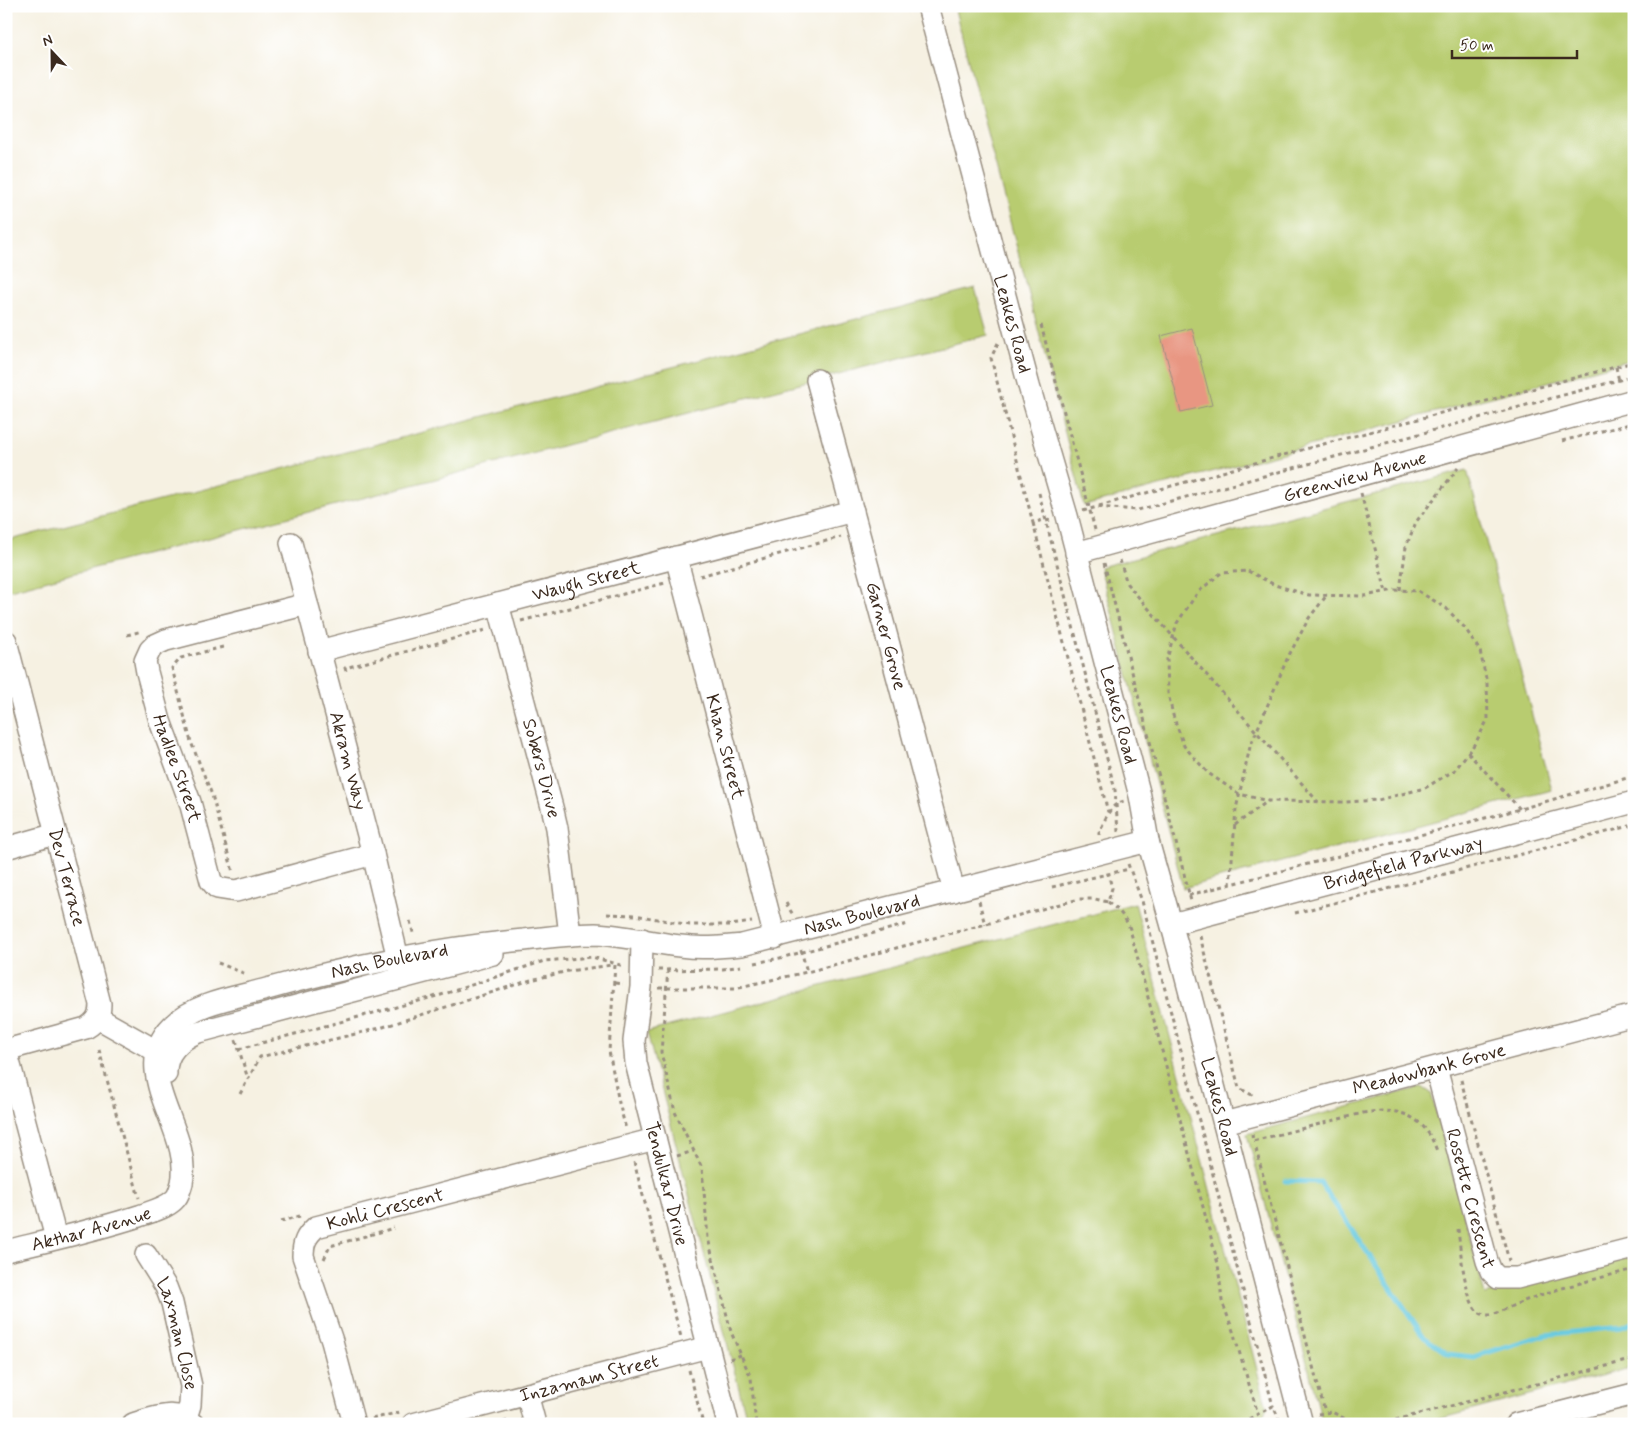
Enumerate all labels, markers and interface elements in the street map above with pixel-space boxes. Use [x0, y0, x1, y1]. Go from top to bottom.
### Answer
north arrow [28, 28, 78, 78]
scale bar [1452, 28, 1578, 60]
text: N [40, 31, 55, 51]
text: 50 m [1460, 36, 1494, 56]
street label: Leakes Road [987, 272, 1038, 376]
street label: Greenview Avenue [1280, 445, 1429, 508]
street label: Waugh Street [529, 555, 643, 607]
street label: Garner Grove [860, 579, 913, 693]
street label: Leakes Road [1094, 663, 1144, 767]
street label: Khan Street [700, 691, 751, 802]
street label: Akram Way [323, 708, 373, 813]
street label: Hadlee Street [146, 712, 207, 825]
street label: Sobers Drive [516, 716, 567, 821]
street label: Dev Terrace [42, 825, 92, 929]
street label: Bridgefield Parkway [1321, 830, 1486, 896]
street label: Nash Boulevard [801, 887, 922, 941]
street label: Nash Boulevard [328, 937, 450, 985]
street label: Meadowbank Grove [1350, 1037, 1508, 1101]
street label: Leakes Road [1195, 1055, 1244, 1159]
street label: Tendulkar Drive [639, 1119, 695, 1248]
street label: Rosette Crescent [1440, 1126, 1501, 1272]
street label: Kohli Crescent [324, 1182, 446, 1236]
street label: Akthar Avenue [29, 1200, 154, 1257]
street label: Laxman Close [150, 1272, 204, 1392]
street label: Inzamam Street [517, 1348, 661, 1408]

